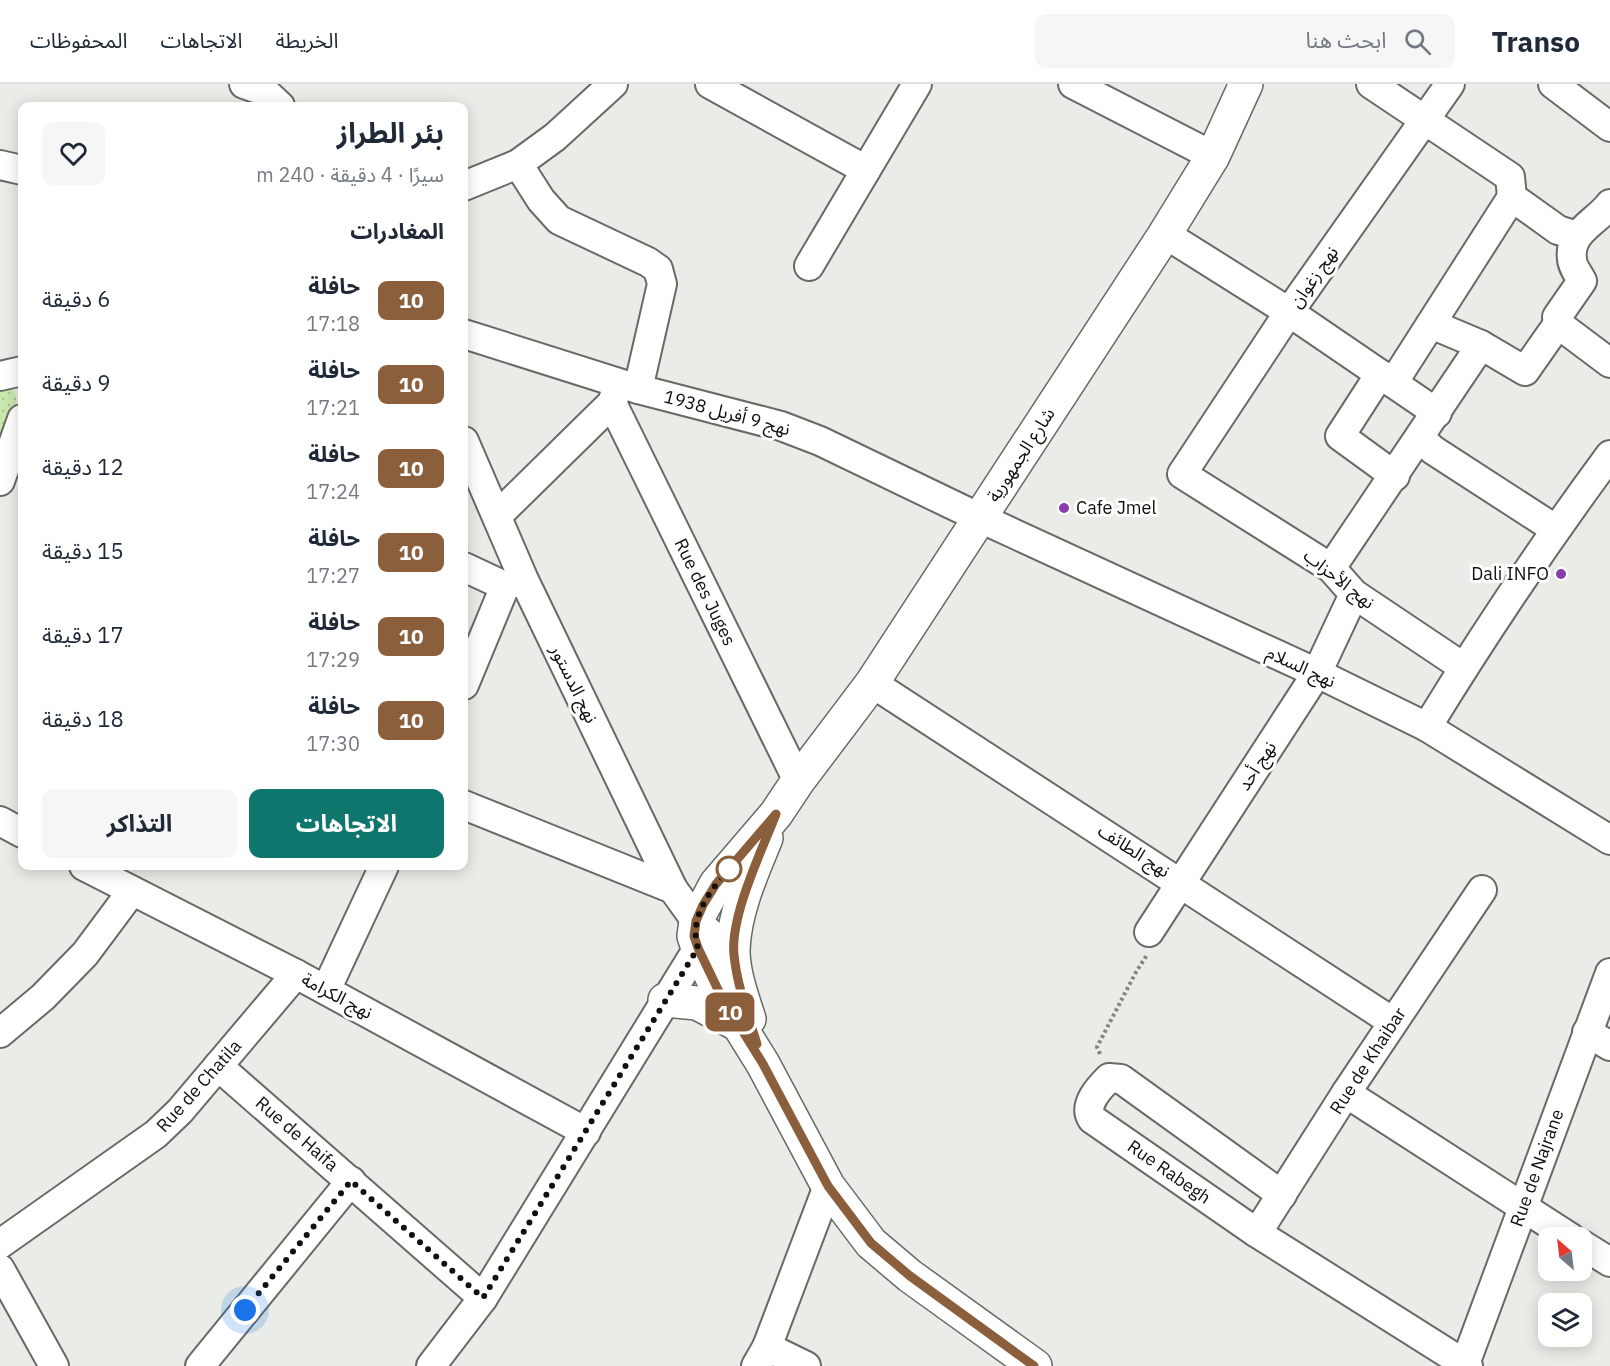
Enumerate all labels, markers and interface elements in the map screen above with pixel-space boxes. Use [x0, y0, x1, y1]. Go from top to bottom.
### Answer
search box [1035, 14, 1455, 68]
text: Transo [1491, 23, 1580, 60]
text: ابحث هنا [1305, 25, 1386, 54]
icon: search [1401, 25, 1434, 58]
text: المحفوظات [30, 26, 127, 54]
text: الاتجاهات [160, 26, 242, 54]
text: الخريطة [275, 26, 338, 54]
text: بئر الطراز [337, 114, 444, 151]
button: heart [42, 122, 105, 185]
text: سيرًا · 4 دقيقة · 240 m [256, 161, 444, 188]
text: المغادرات [350, 216, 444, 245]
street label: نهج زغوان [1284, 241, 1345, 313]
text: حافلة [308, 271, 360, 300]
text: 6 دقيقة [42, 284, 111, 313]
text: 10 [398, 286, 424, 314]
text: 17:18 [306, 310, 360, 337]
text: حافلة [308, 355, 360, 384]
text: 9 دقيقة [42, 368, 111, 397]
text: 10 [398, 370, 424, 398]
street label: نهج 9 أفريل 1938 [661, 385, 793, 442]
text: 17:21 [306, 394, 360, 421]
street label: شارع الجمهورية [982, 403, 1062, 508]
text: حافلة [308, 439, 360, 468]
text: 12 دقيقة [42, 452, 124, 481]
text: 10 [398, 454, 424, 482]
text: 17:24 [306, 478, 360, 505]
place label: Cafe Jmel [1076, 496, 1156, 519]
marker: Cafe Jmel [1057, 501, 1071, 515]
text: حافلة [308, 523, 360, 552]
street label: Rue des Juges [670, 534, 741, 649]
text: 15 دقيقة [42, 536, 124, 565]
text: 10 [398, 538, 424, 566]
street label: نهج الأحزاب [1298, 544, 1380, 615]
text: 17:27 [306, 562, 360, 589]
place label: Dali INFO [1471, 562, 1549, 585]
marker: Dali INFO [1554, 567, 1568, 581]
text: حافلة [308, 607, 360, 636]
text: 17 دقيقة [42, 620, 124, 649]
text: 10 [398, 622, 424, 650]
street label: نهج الدستور [543, 640, 603, 728]
street label: نهج السلام [1262, 641, 1339, 695]
text: 17:29 [306, 646, 360, 673]
text: حافلة [308, 691, 360, 720]
text: 18 دقيقة [42, 704, 124, 733]
text: 10 [398, 706, 424, 734]
text: 17:30 [306, 730, 360, 757]
street label: نهج أحد [1232, 737, 1283, 796]
button: التذاكر [42, 789, 237, 858]
button: الاتجاهات [249, 789, 444, 858]
street label: نهج الطائف [1093, 819, 1175, 884]
unlabelled marker [716, 856, 742, 882]
street label: نهج الكرامة [297, 967, 377, 1026]
line badge: 10 [703, 992, 757, 1032]
text: 10 [717, 998, 743, 1026]
street label: Rue de Khaibar [1324, 1003, 1411, 1119]
street label: Rue de Chatila [151, 1034, 247, 1137]
street label: Rue de Haifa [251, 1091, 344, 1176]
street label: Rue de Najrane [1505, 1106, 1569, 1230]
street label: Rue Rabegh [1123, 1134, 1216, 1209]
north arrow [1538, 1227, 1592, 1281]
map controls [1538, 1227, 1592, 1347]
button: layers [1538, 1293, 1592, 1347]
your location [230, 1295, 260, 1325]

